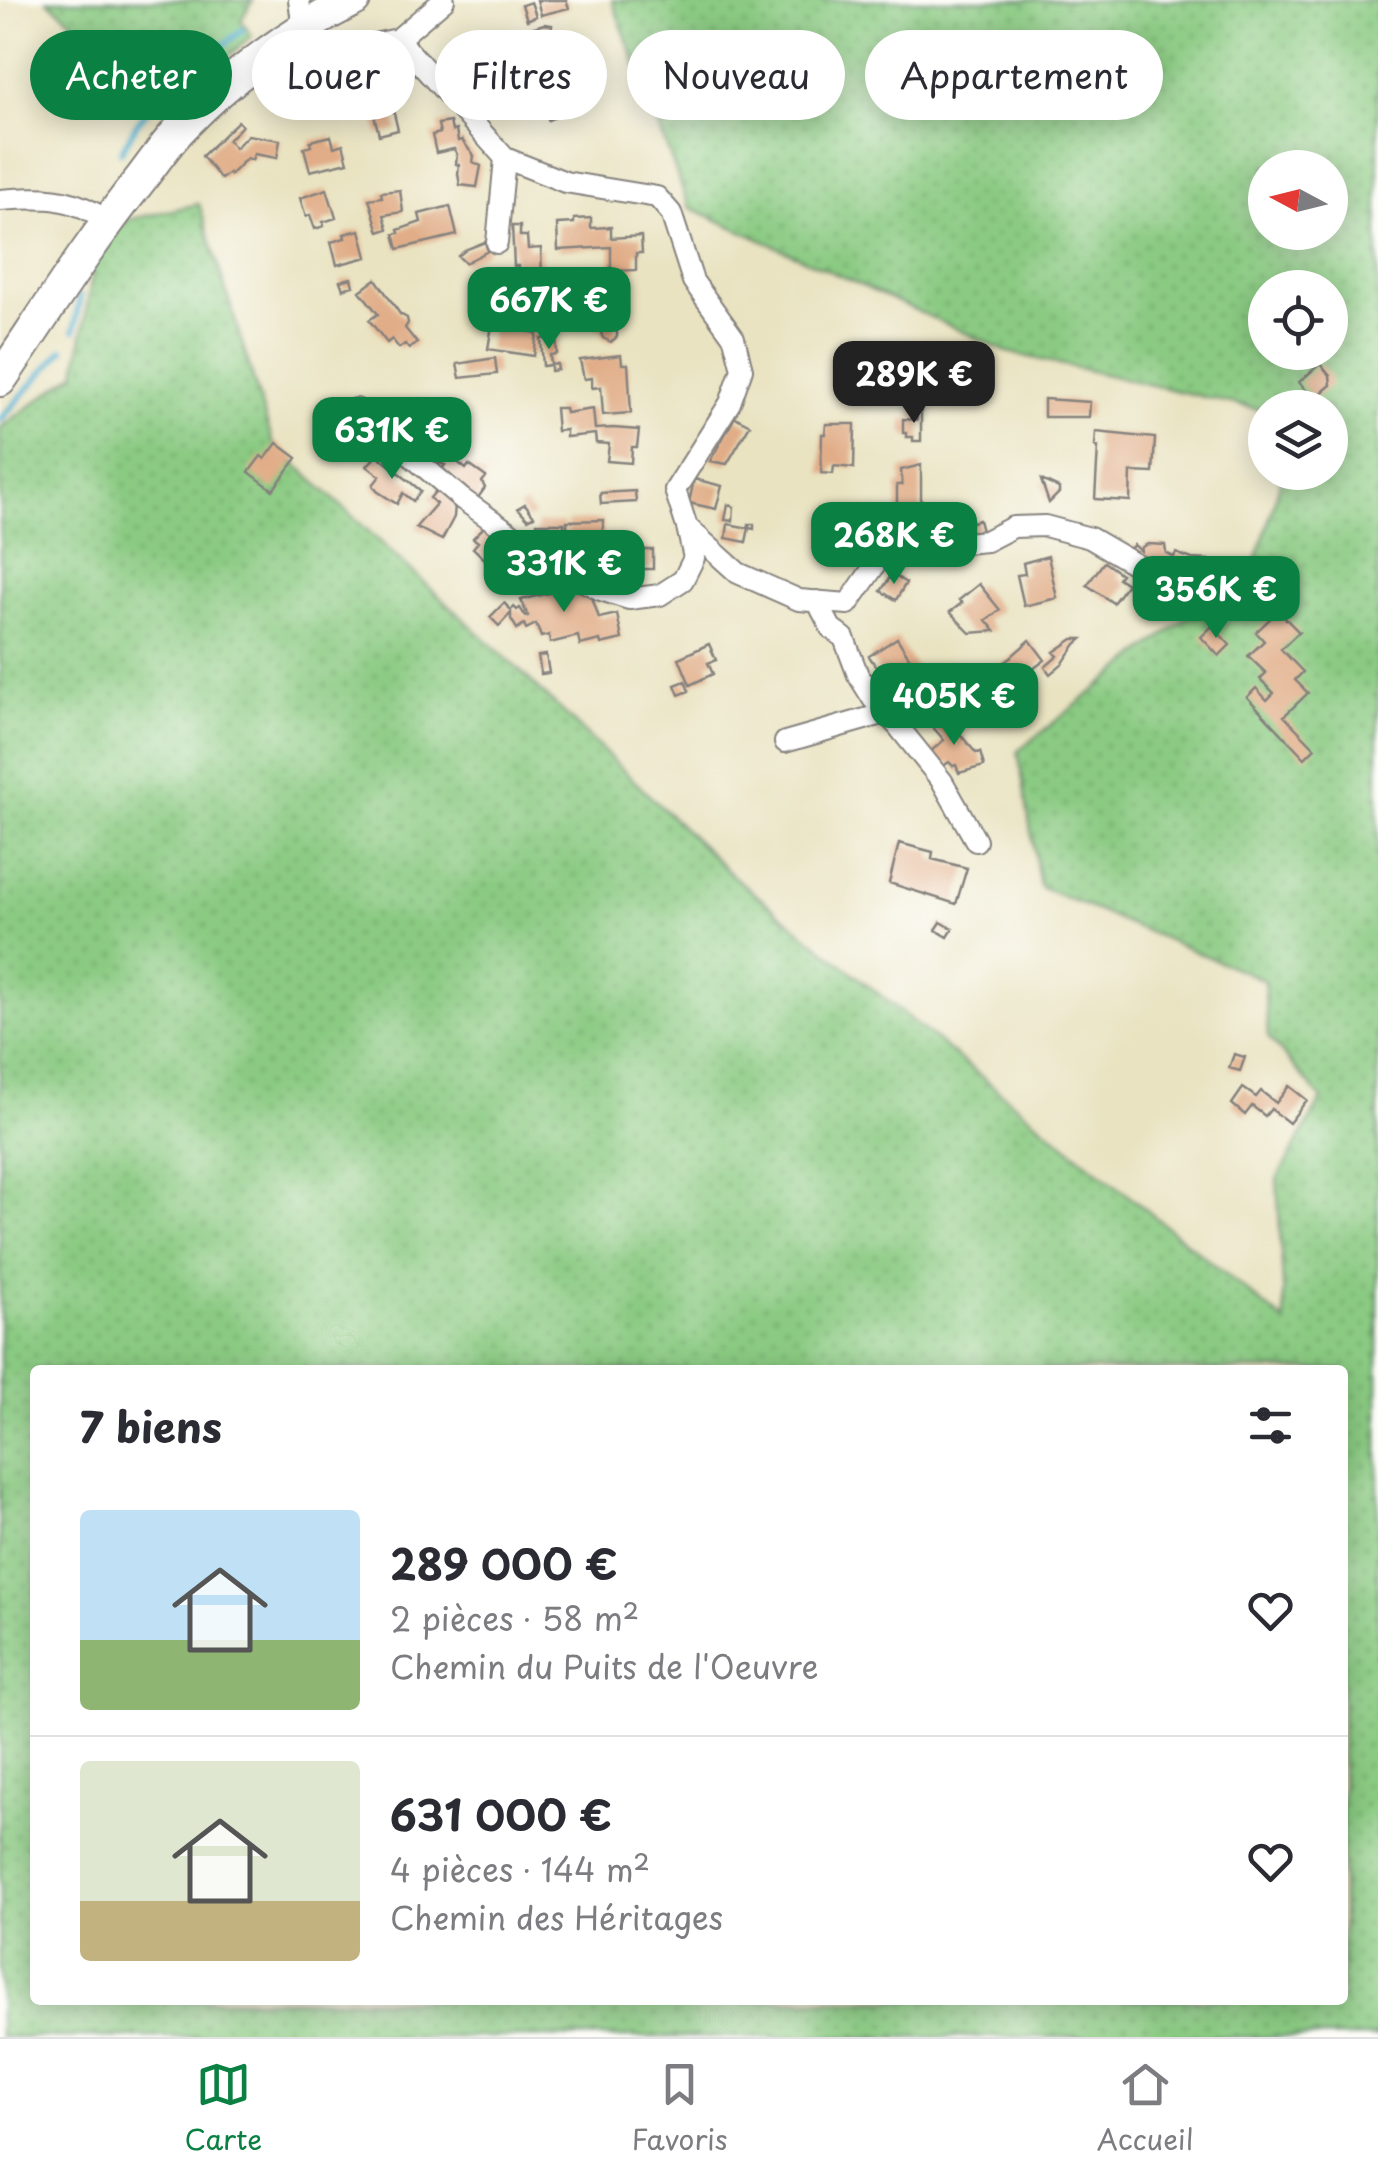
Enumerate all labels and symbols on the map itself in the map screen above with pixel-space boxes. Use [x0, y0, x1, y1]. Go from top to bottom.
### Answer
north arrow [1248, 150, 1348, 250]
pin: 667K € [468, 267, 630, 352]
pin: 289K € [833, 341, 995, 426]
pin: 631K € [311, 397, 473, 482]
pin: 268K € [813, 502, 975, 587]
pin: 331K € [483, 530, 645, 615]
pin: 356K € [1135, 556, 1297, 641]
pin: 405K € [873, 663, 1035, 748]

